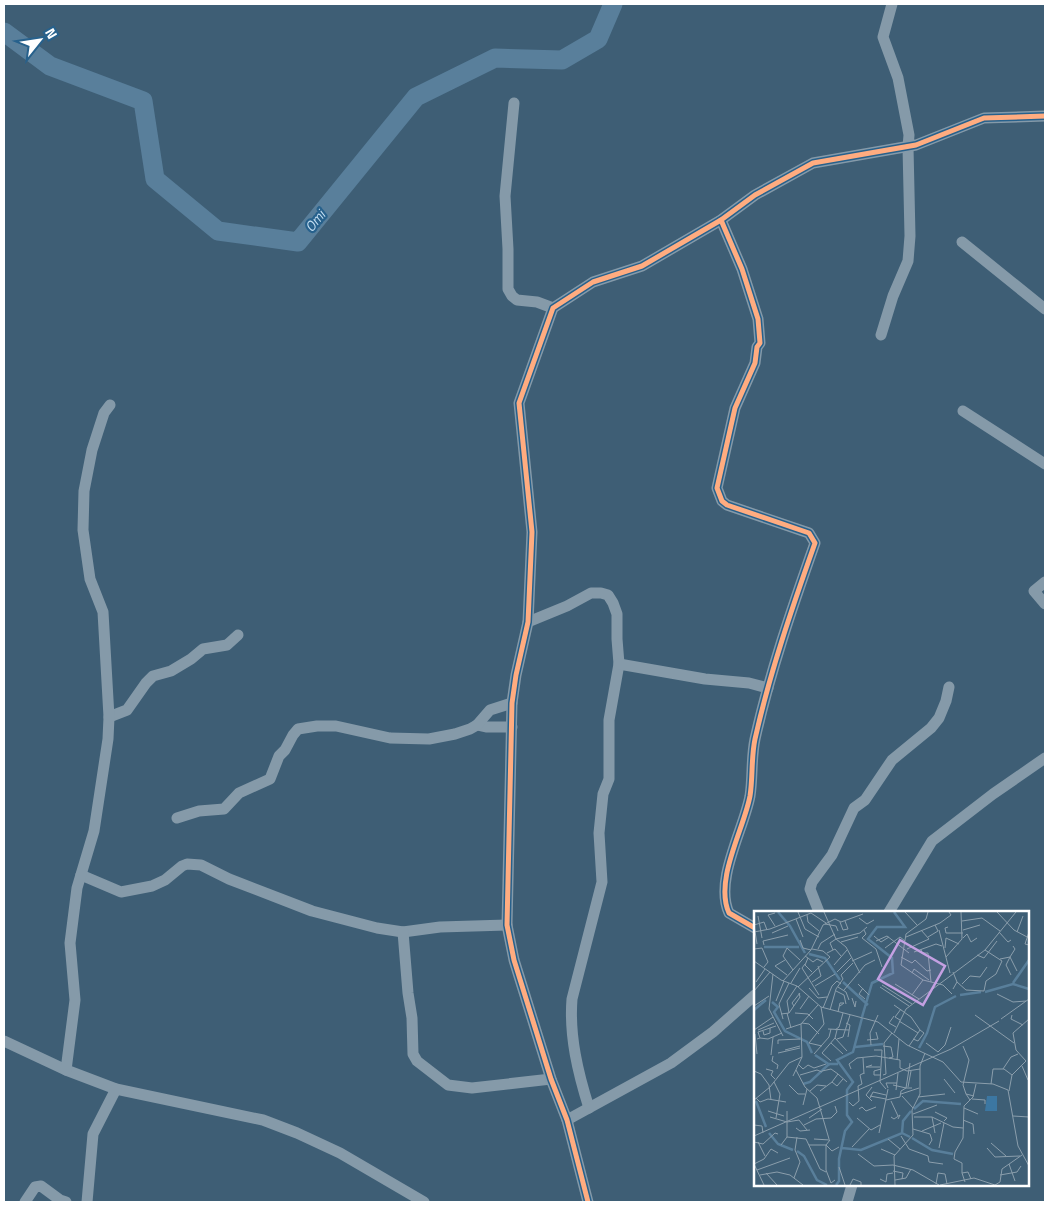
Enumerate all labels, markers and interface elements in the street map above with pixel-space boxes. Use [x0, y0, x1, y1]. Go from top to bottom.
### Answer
north arrow [15, 15, 65, 65]
text: N [40, 24, 63, 43]
water label: Omi [299, 204, 331, 236]
inset map [754, 911, 1029, 1186]

